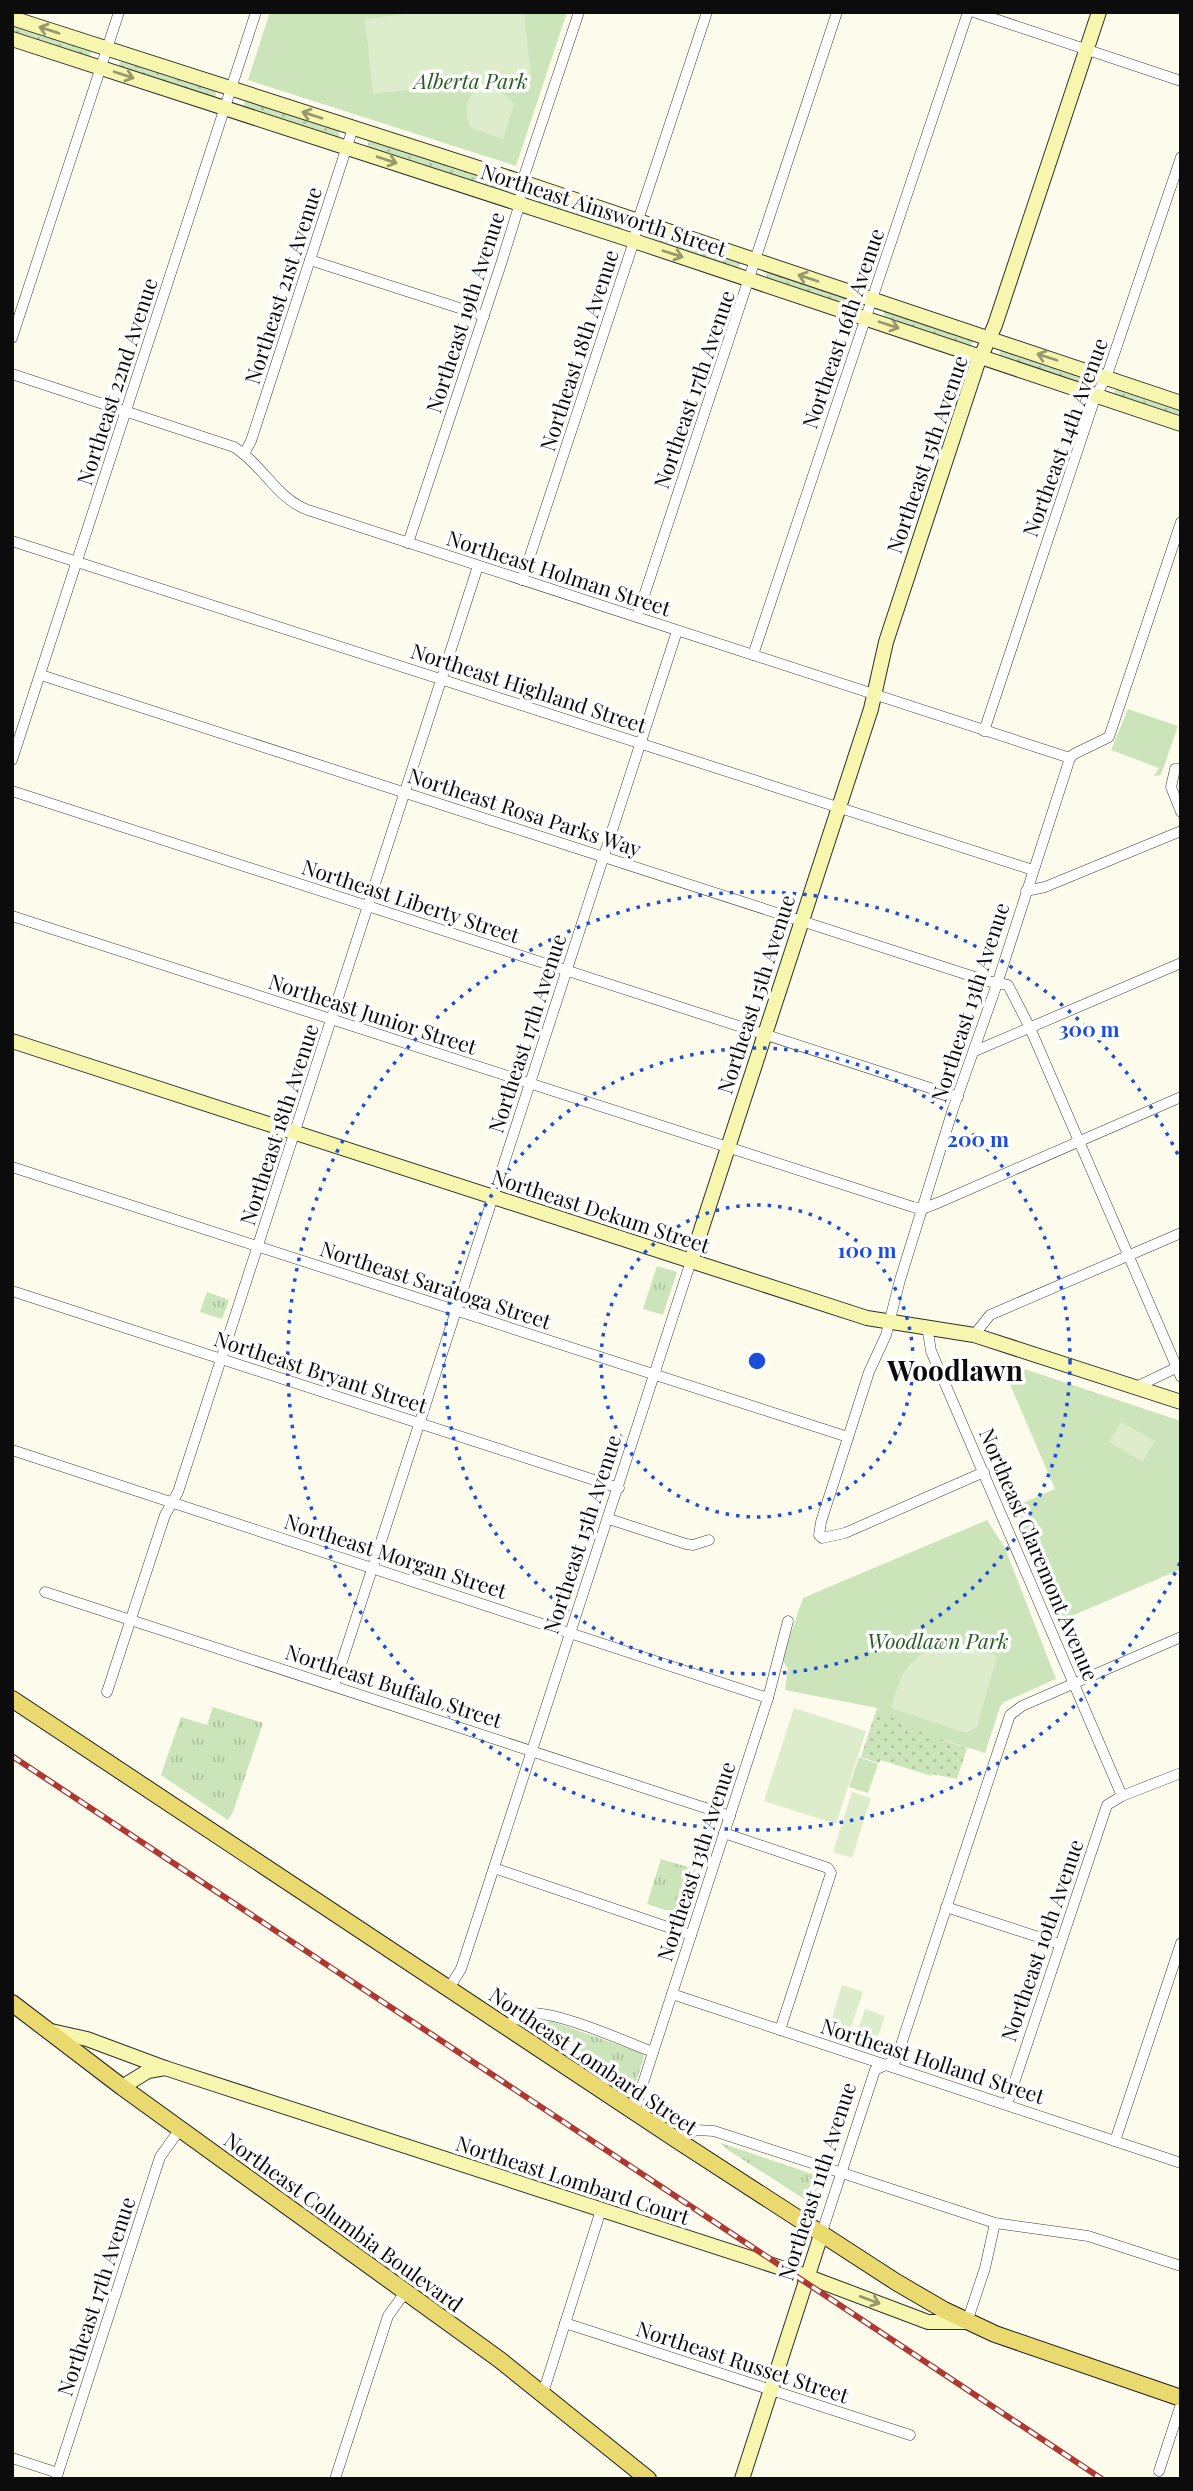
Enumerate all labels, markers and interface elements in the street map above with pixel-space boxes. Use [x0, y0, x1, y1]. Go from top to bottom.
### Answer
one-way arrow [38, 23, 60, 36]
park label: Alberta Park [412, 66, 528, 94]
one-way arrow [113, 69, 135, 82]
one-way arrow [302, 107, 324, 120]
one-way arrow [376, 154, 398, 167]
street label: Northeast Ainsworth Street [478, 156, 731, 262]
street label: Northeast 21st Avenue [237, 183, 327, 387]
street label: Northeast 19th Avenue [418, 208, 510, 416]
street label: Northeast 16th Avenue [795, 224, 889, 432]
street label: Northeast 18th Avenue [532, 246, 624, 454]
one-way arrow [662, 248, 684, 261]
one-way arrow [797, 271, 819, 283]
street label: Northeast 22nd Avenue [69, 274, 163, 488]
street label: Northeast 17th Avenue [646, 286, 740, 492]
one-way arrow [878, 320, 900, 333]
street label: Northeast 14th Avenue [1015, 334, 1113, 540]
one-way arrow [1036, 350, 1058, 362]
street label: Northeast 15th Avenue [879, 351, 973, 557]
street label: Northeast Holman Street [443, 523, 675, 622]
street label: Northeast Highland Street [408, 636, 651, 739]
street label: Northeast Rosa Parks Way [405, 760, 646, 862]
street label: Northeast Liberty Street [299, 852, 524, 949]
street label: Northeast 15th Avenue [710, 891, 800, 1097]
street label: Northeast 13th Avenue [923, 899, 1015, 1105]
street label: Northeast 17th Avenue [481, 930, 571, 1136]
street label: Northeast Junior Street [265, 966, 481, 1060]
text: 300 m [1058, 1014, 1120, 1042]
street label: Northeast 18th Avenue [232, 1020, 324, 1228]
text: 200 m [947, 1124, 1009, 1152]
street label: Northeast Dekum Street [488, 1162, 714, 1259]
street label: Northeast Saratoga Street [317, 1233, 556, 1335]
text: 100 m [837, 1235, 897, 1263]
street label: Northeast Bryant Street [211, 1323, 432, 1419]
centre of rings [745, 1349, 769, 1373]
district label: Woodlawn [886, 1351, 1023, 1388]
street label: Northeast Claremont Avenue [974, 1423, 1106, 1685]
street label: Northeast 15th Avenue [536, 1431, 626, 1637]
street label: Northeast Morgan Street [281, 1506, 511, 1604]
park label: Woodlawn Park [867, 1626, 1009, 1654]
street label: Northeast Buffalo Street [282, 1637, 506, 1733]
street label: Northeast 13th Avenue [649, 1758, 741, 1964]
street label: Northeast 10th Avenue [993, 1835, 1089, 2045]
street label: Northeast Lombard Street [484, 1980, 704, 2141]
street label: Northeast Holland Street [818, 2011, 1049, 2110]
street label: Northeast 11th Avenue [771, 2078, 861, 2284]
street label: Northeast Columbia Boulevard [219, 2125, 469, 2317]
street label: Northeast Lombard Court [453, 2128, 694, 2230]
street label: Northeast 17th Avenue [50, 2193, 140, 2399]
one-way arrow [859, 2295, 881, 2307]
street label: Northeast Russet Street [633, 2313, 853, 2409]

